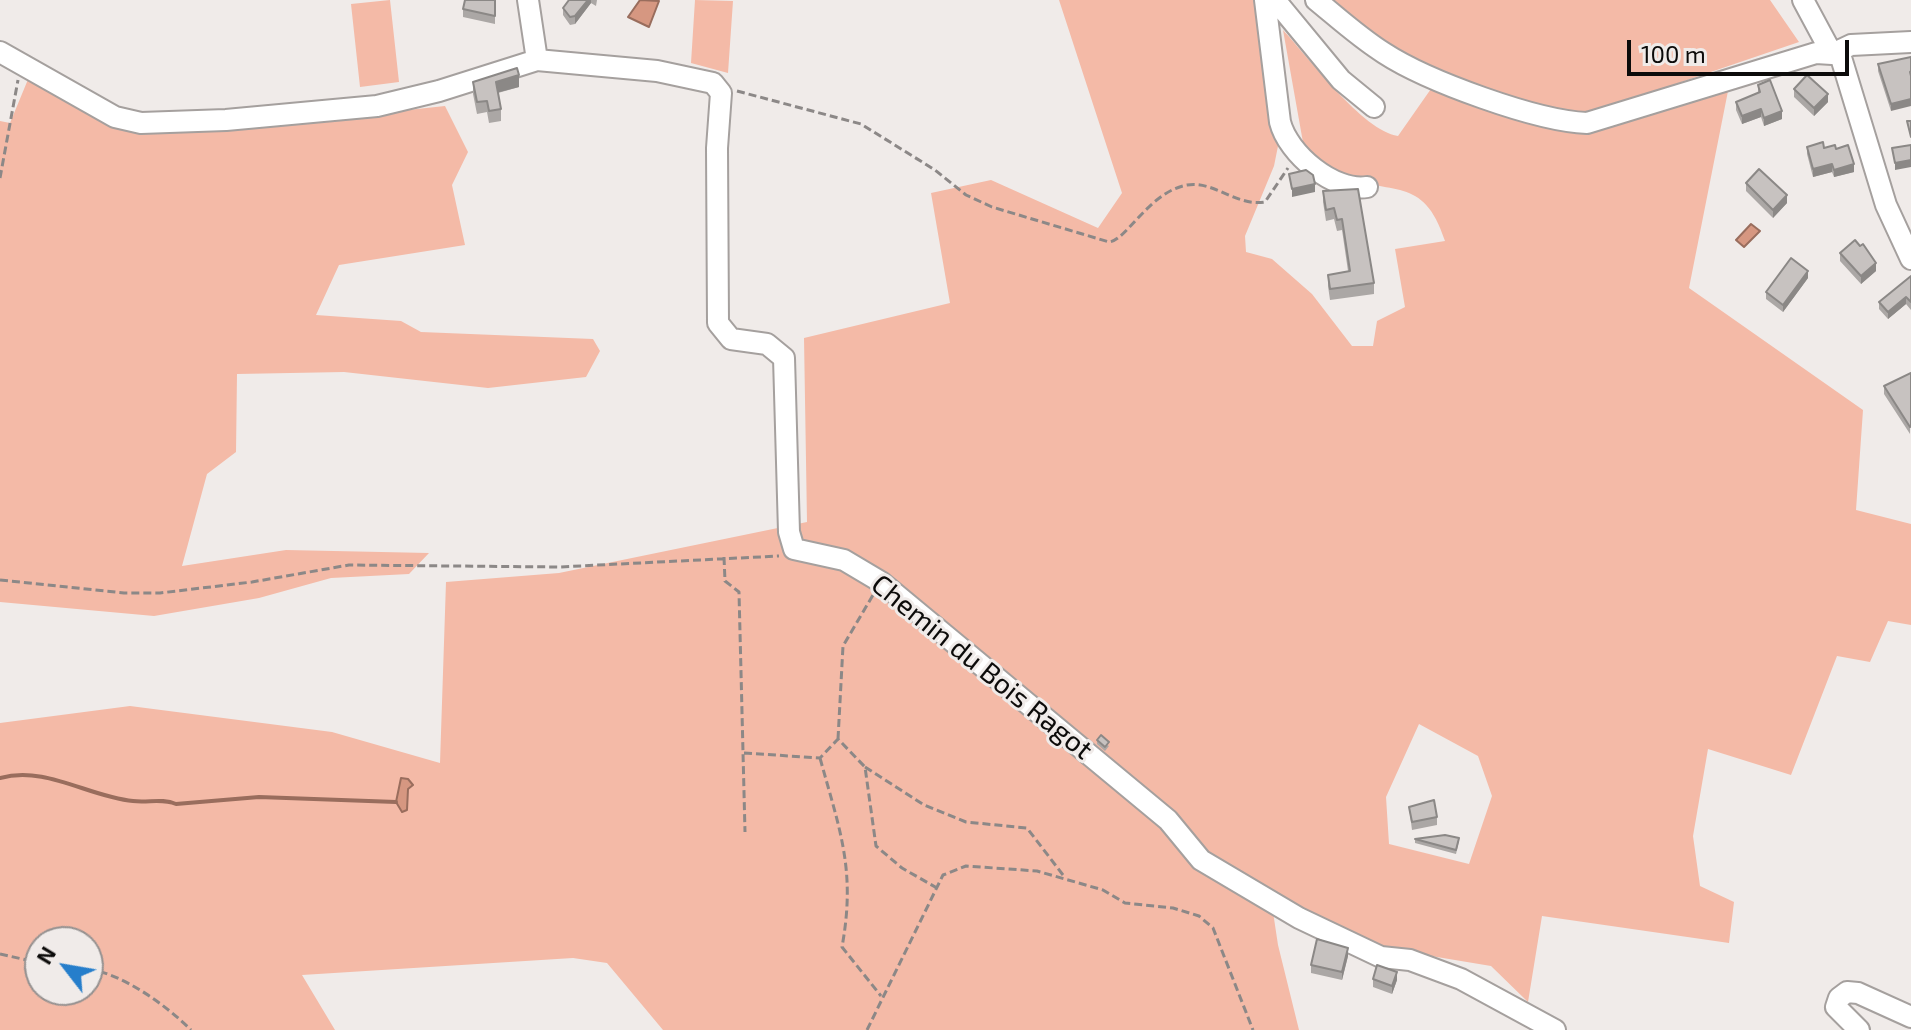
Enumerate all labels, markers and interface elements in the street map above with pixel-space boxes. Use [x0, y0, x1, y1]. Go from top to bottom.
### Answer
scale bar [1631, 24, 1853, 74]
text: 100 m [1641, 39, 1706, 68]
street label: Chemin du Bois Ragot [865, 567, 1099, 767]
north arrow [24, 926, 104, 1006]
text: N [30, 941, 60, 968]

